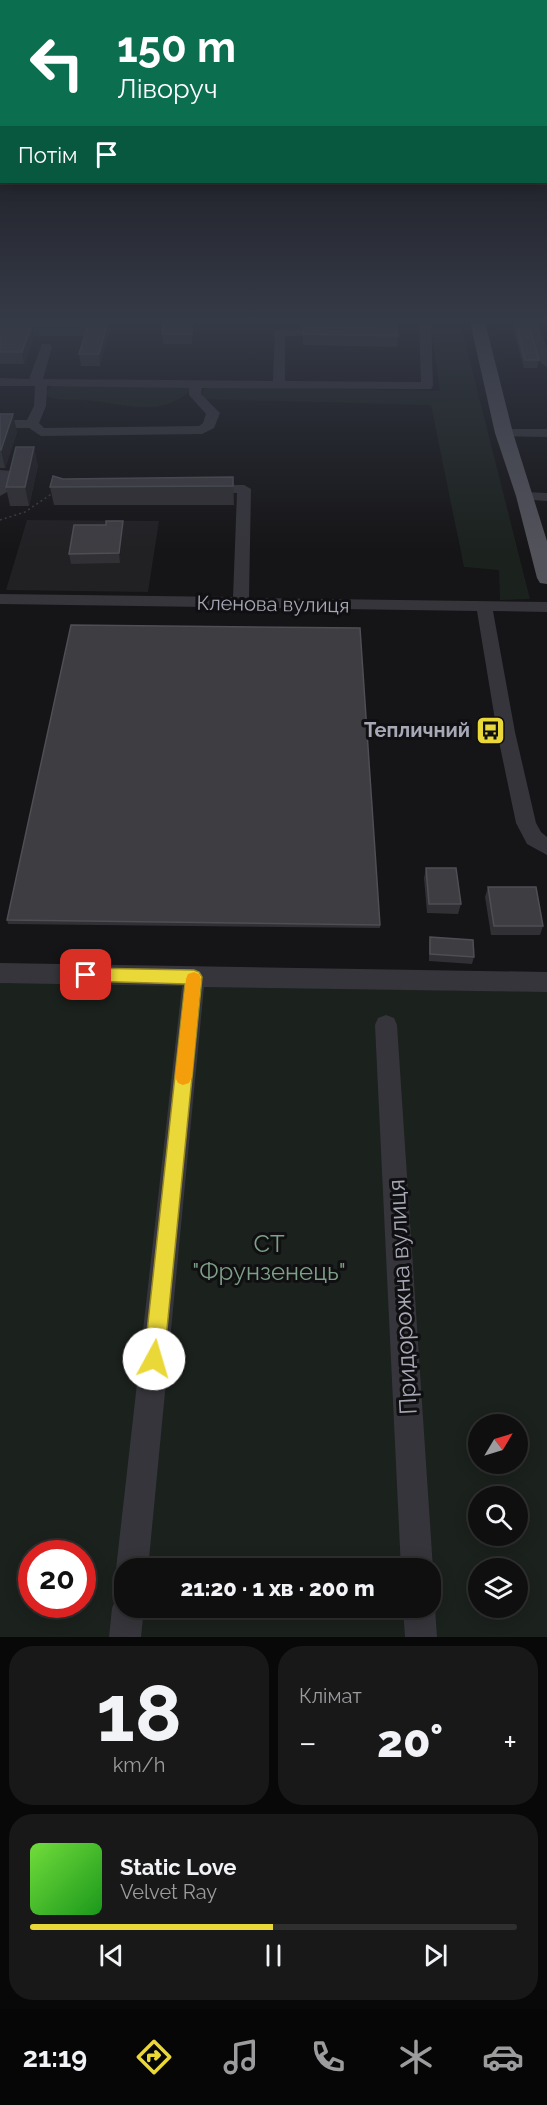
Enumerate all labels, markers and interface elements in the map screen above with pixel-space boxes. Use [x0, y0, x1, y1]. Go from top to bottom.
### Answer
text: 150 m [117, 23, 236, 72]
icon: left [18, 24, 96, 102]
text: Ліворуч [117, 73, 218, 104]
icon: arrive [90, 138, 123, 171]
text: Потім [18, 142, 78, 168]
street label: Кленова вулиця [196, 591, 350, 617]
bus stop icon: Тепличний [475, 714, 507, 746]
place label: Тепличний [364, 718, 470, 742]
pin [60, 949, 111, 1000]
icon: arrive [69, 958, 102, 991]
street label: Придорожна вулиця [381, 1179, 423, 1415]
park label: СТ "Фрунзенець" [192, 1229, 346, 1286]
position arrow [122, 1327, 186, 1391]
north arrow [468, 1414, 528, 1474]
map controls [468, 1414, 528, 1618]
button: search [468, 1486, 528, 1546]
speed limit sign: 20 [18, 1540, 96, 1618]
button: layers [468, 1558, 528, 1618]
text: 21:20 · 1 хв · 200 m [180, 1575, 375, 1601]
text: 18 [96, 1668, 182, 1759]
text: Клімат [299, 1684, 362, 1708]
text: 20° [377, 1715, 443, 1768]
text: − [299, 1723, 317, 1762]
text: + [503, 1723, 517, 1762]
text: km/h [113, 1753, 165, 1777]
text: Static Love [120, 1854, 237, 1880]
text: Velvet Ray [120, 1880, 217, 1904]
icon: previous [95, 1939, 128, 1972]
icon: pause [257, 1939, 290, 1972]
icon: next [419, 1939, 452, 1972]
icon: directions [133, 2036, 175, 2078]
icon: music [220, 2036, 262, 2078]
icon: phone [307, 2036, 349, 2078]
icon: climate [395, 2036, 437, 2078]
icon: car [482, 2036, 524, 2078]
text: 21:19 [23, 2042, 87, 2073]

